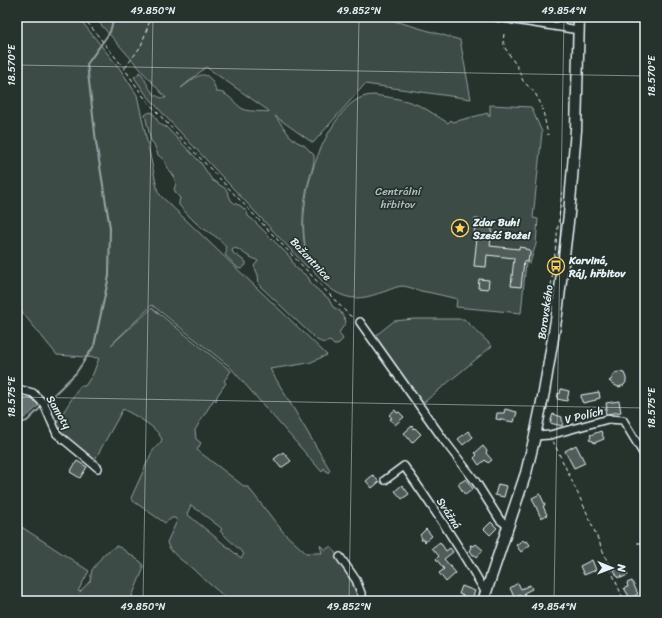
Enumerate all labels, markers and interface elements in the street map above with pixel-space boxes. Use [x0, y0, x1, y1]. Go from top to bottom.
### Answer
text: 49.850°N [130, 2, 176, 20]
text: 49.852°N [337, 2, 381, 20]
text: 49.854°N [541, 2, 587, 20]
text: 18.570°E [3, 43, 21, 86]
text: 18.570°E [643, 54, 661, 97]
park label: Centrální hřbitov [375, 182, 423, 214]
place label: Zdar Buh! Sześć Boże! [472, 213, 531, 245]
place icon: Zdar Buh! Sześć Boże! [450, 218, 470, 238]
street label: Bažantnice [285, 233, 336, 286]
place label: Karviná, Ráj, hřbitov [568, 251, 626, 283]
bus stop icon: Karviná, Ráj, hřbitov [546, 256, 566, 276]
street label: Borovského [532, 283, 559, 341]
text: 18.575°E [3, 375, 21, 418]
text: 18.575°E [643, 386, 661, 429]
street label: Samoty [41, 392, 76, 433]
street label: V Polích [563, 402, 605, 429]
street label: Svážná [431, 494, 466, 533]
north arrow [592, 548, 632, 588]
text: N [612, 563, 631, 573]
text: 49.850°N [120, 598, 166, 616]
text: 49.852°N [327, 598, 371, 616]
text: 49.854°N [531, 598, 577, 616]

